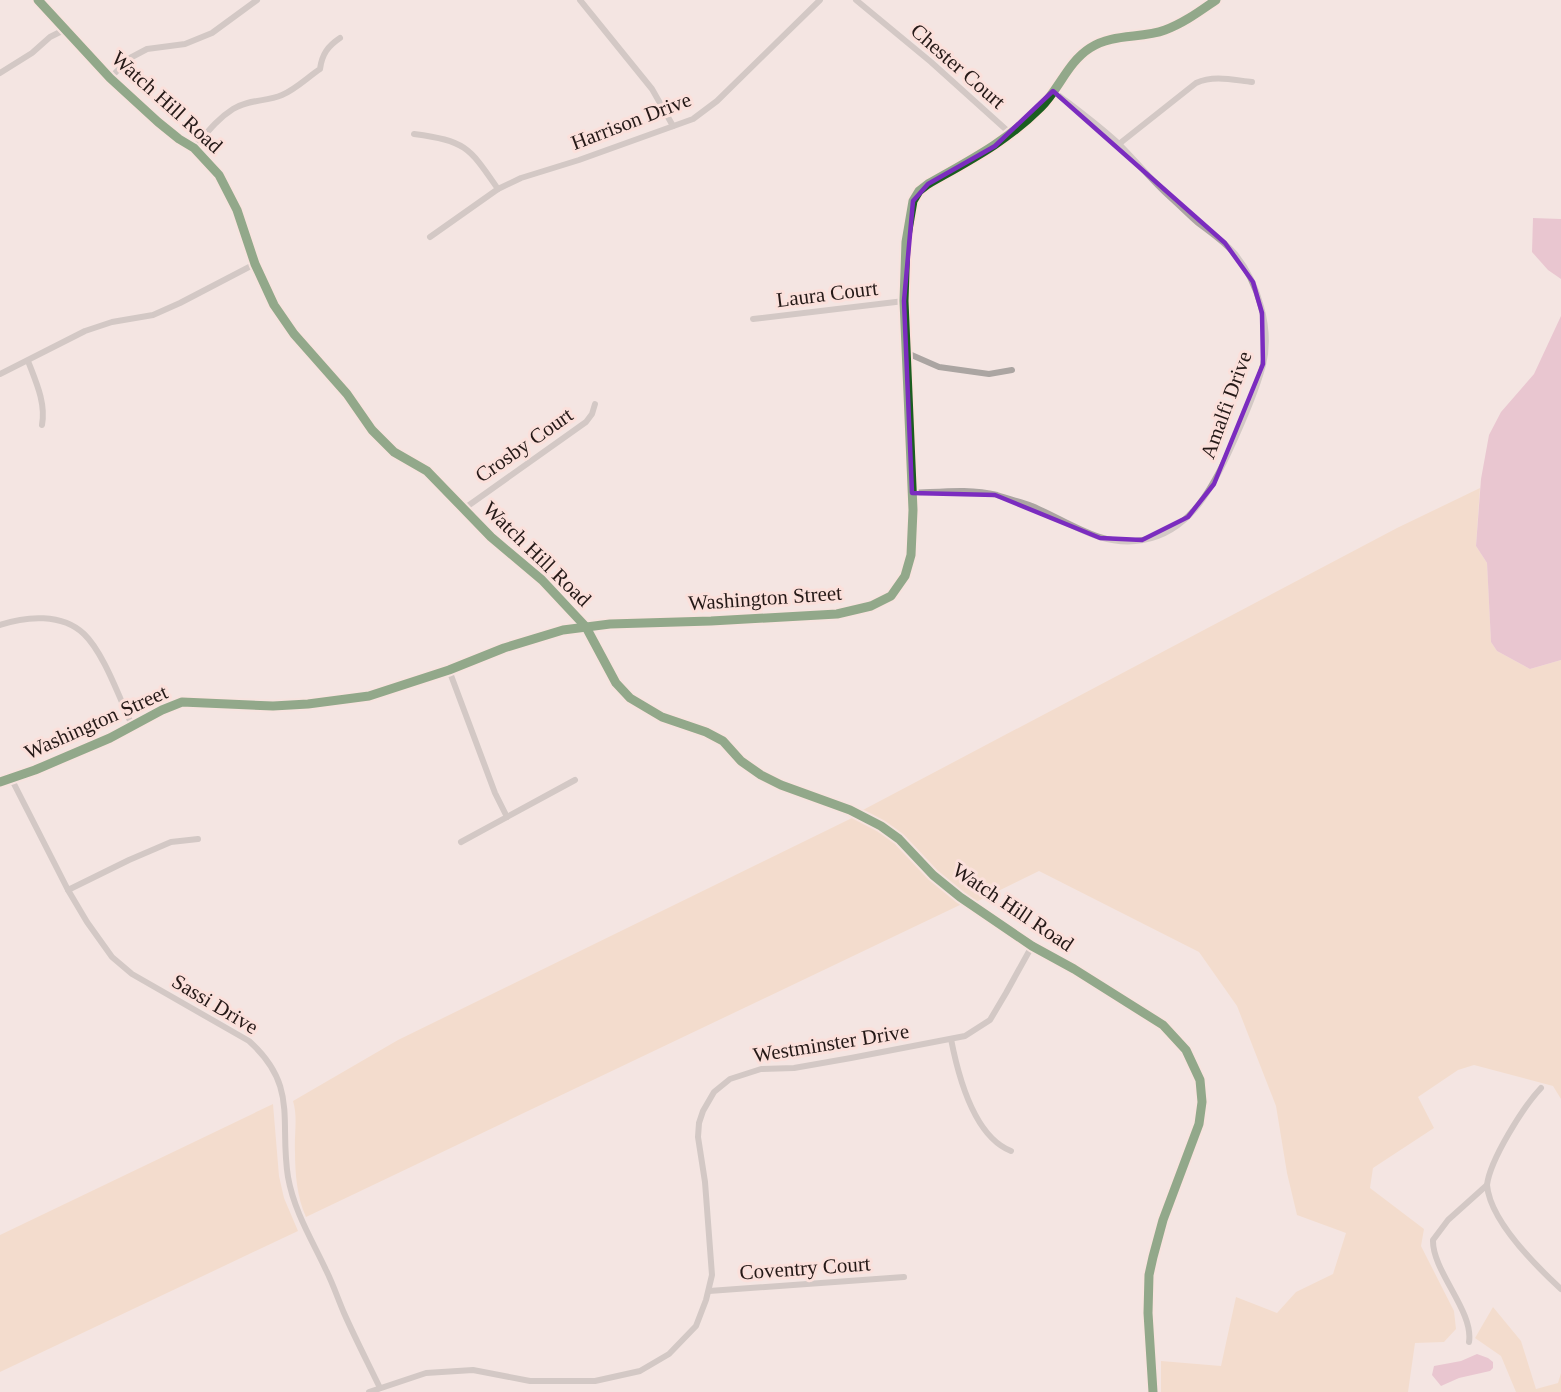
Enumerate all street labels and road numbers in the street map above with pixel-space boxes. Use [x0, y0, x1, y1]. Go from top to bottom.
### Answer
street label: Chester Court [906, 18, 1010, 114]
street label: Watch Hill Road [107, 46, 228, 158]
street label: Harrison Drive [568, 87, 694, 155]
street label: Laura Court [775, 276, 879, 312]
street label: Amalfi Drive [1195, 348, 1257, 462]
street label: Crosby Court [471, 402, 578, 487]
street label: Watch Hill Road [478, 497, 596, 612]
street label: Washington Street [687, 581, 843, 615]
street label: Washington Street [21, 680, 171, 764]
street label: Watch Hill Road [948, 858, 1078, 957]
street label: Sassi Drive [168, 969, 262, 1039]
street label: Westminster Drive [751, 1019, 911, 1067]
street label: Coventry Court [739, 1251, 871, 1285]

